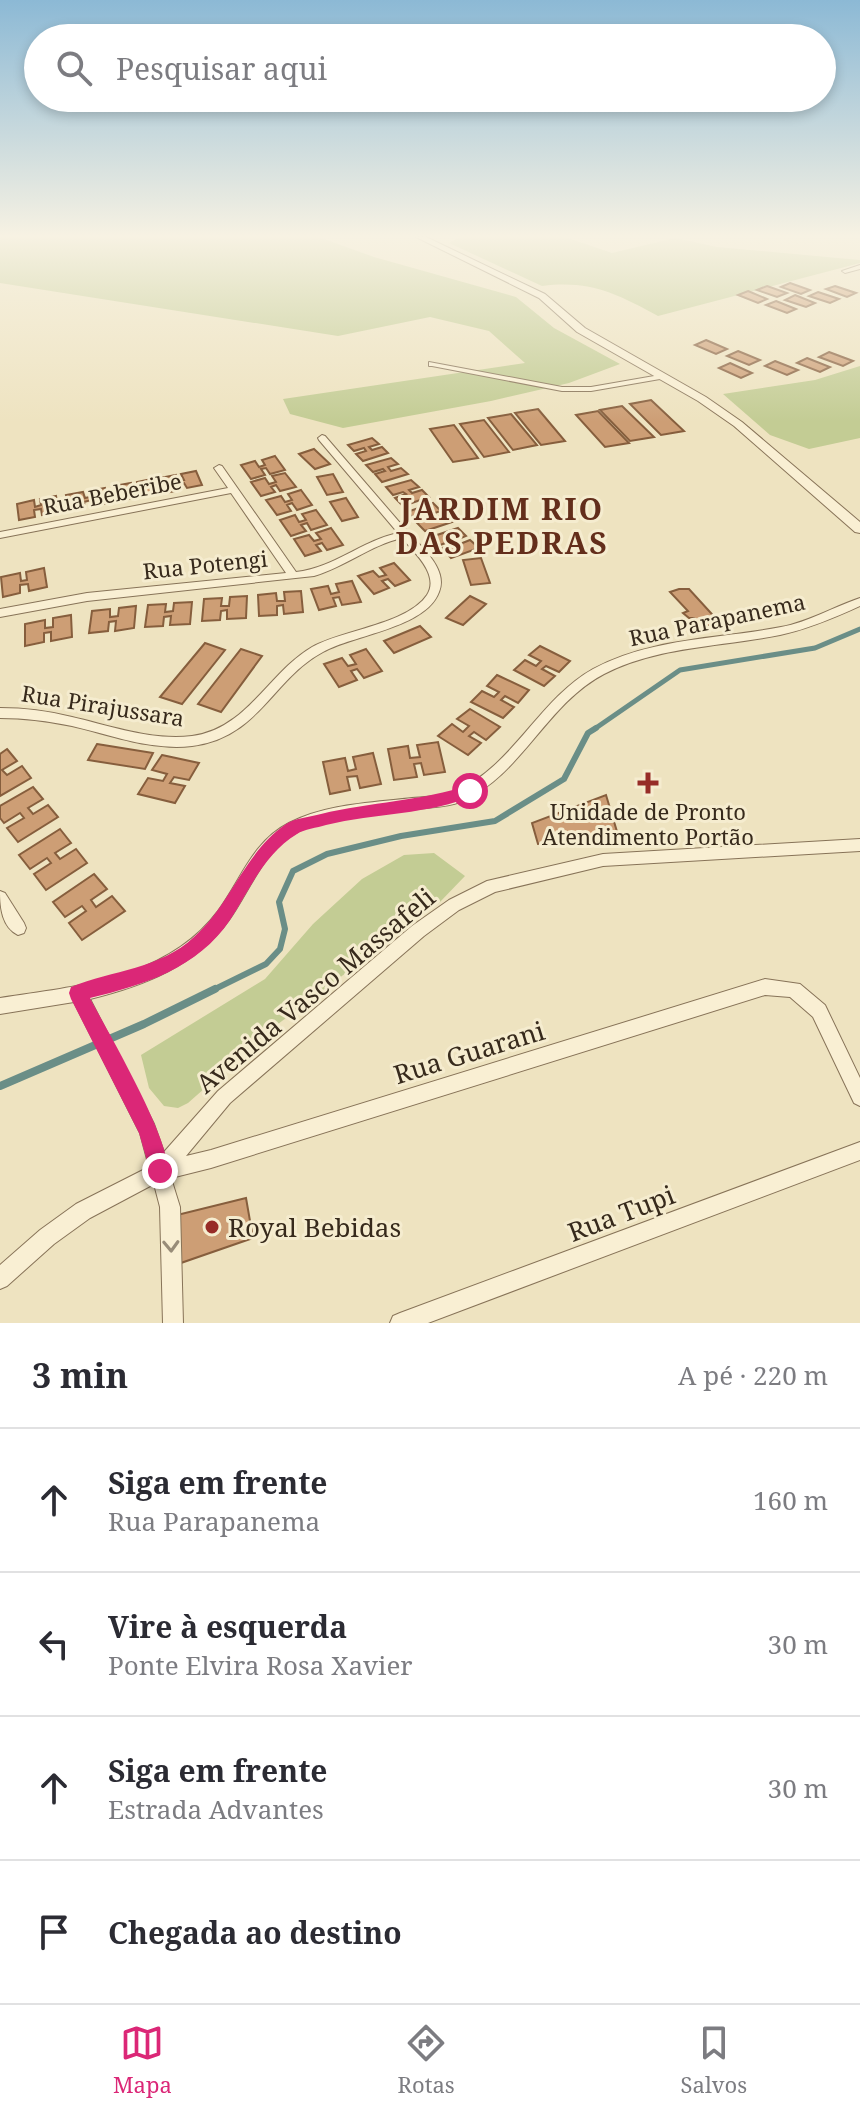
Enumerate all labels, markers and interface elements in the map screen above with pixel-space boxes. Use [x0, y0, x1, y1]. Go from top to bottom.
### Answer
search box [24, 24, 836, 112]
icon: search [52, 46, 96, 90]
text: Pesquisar aqui [116, 48, 327, 89]
street label: Rua Beberibe [40, 465, 184, 521]
district label: JARDIM RIO DAS PEDRAS [395, 488, 609, 563]
street label: Rua Potengi [141, 543, 269, 585]
street label: Rua Parapanema [626, 586, 808, 652]
street label: Rua Pirajussara [20, 677, 186, 733]
marker: Unidade de Pronto Atendimento Portão [637, 772, 659, 794]
route start [452, 773, 488, 809]
place label: Unidade de Pronto Atendimento Portão [542, 796, 754, 851]
street label: Avenida Vasco Massafeli [188, 879, 442, 1101]
street label: Rua Guarani [389, 1012, 549, 1092]
route end [142, 1153, 178, 1189]
street label: Rua Tupi [562, 1176, 680, 1250]
place label: Royal Bebidas [228, 1209, 401, 1245]
marker: Royal Bebidas [203, 1218, 221, 1236]
one-way arrow [162, 1240, 179, 1253]
text: 3 min [32, 1352, 128, 1398]
text: A pé · 220 m [678, 1357, 828, 1393]
text: Siga em frente [108, 1462, 327, 1503]
icon: ahead [32, 1478, 76, 1522]
text: 160 m [753, 1482, 828, 1518]
text: Rua Parapanema [108, 1503, 320, 1539]
text: Vire à esquerda [108, 1606, 347, 1647]
icon: left [32, 1622, 76, 1666]
text: 30 m [768, 1626, 828, 1662]
text: Ponte Elvira Rosa Xavier [108, 1647, 413, 1683]
text: Siga em frente [108, 1750, 327, 1791]
icon: ahead [32, 1766, 76, 1810]
text: 30 m [768, 1770, 828, 1806]
text: Estrada Advantes [108, 1791, 324, 1827]
icon: arrive [32, 1910, 76, 1954]
text: Chegada ao destino [108, 1912, 402, 1953]
tab: Mapa [113, 2021, 172, 2099]
tab: Rotas [398, 2021, 455, 2099]
tab: Salvos [681, 2021, 747, 2099]

